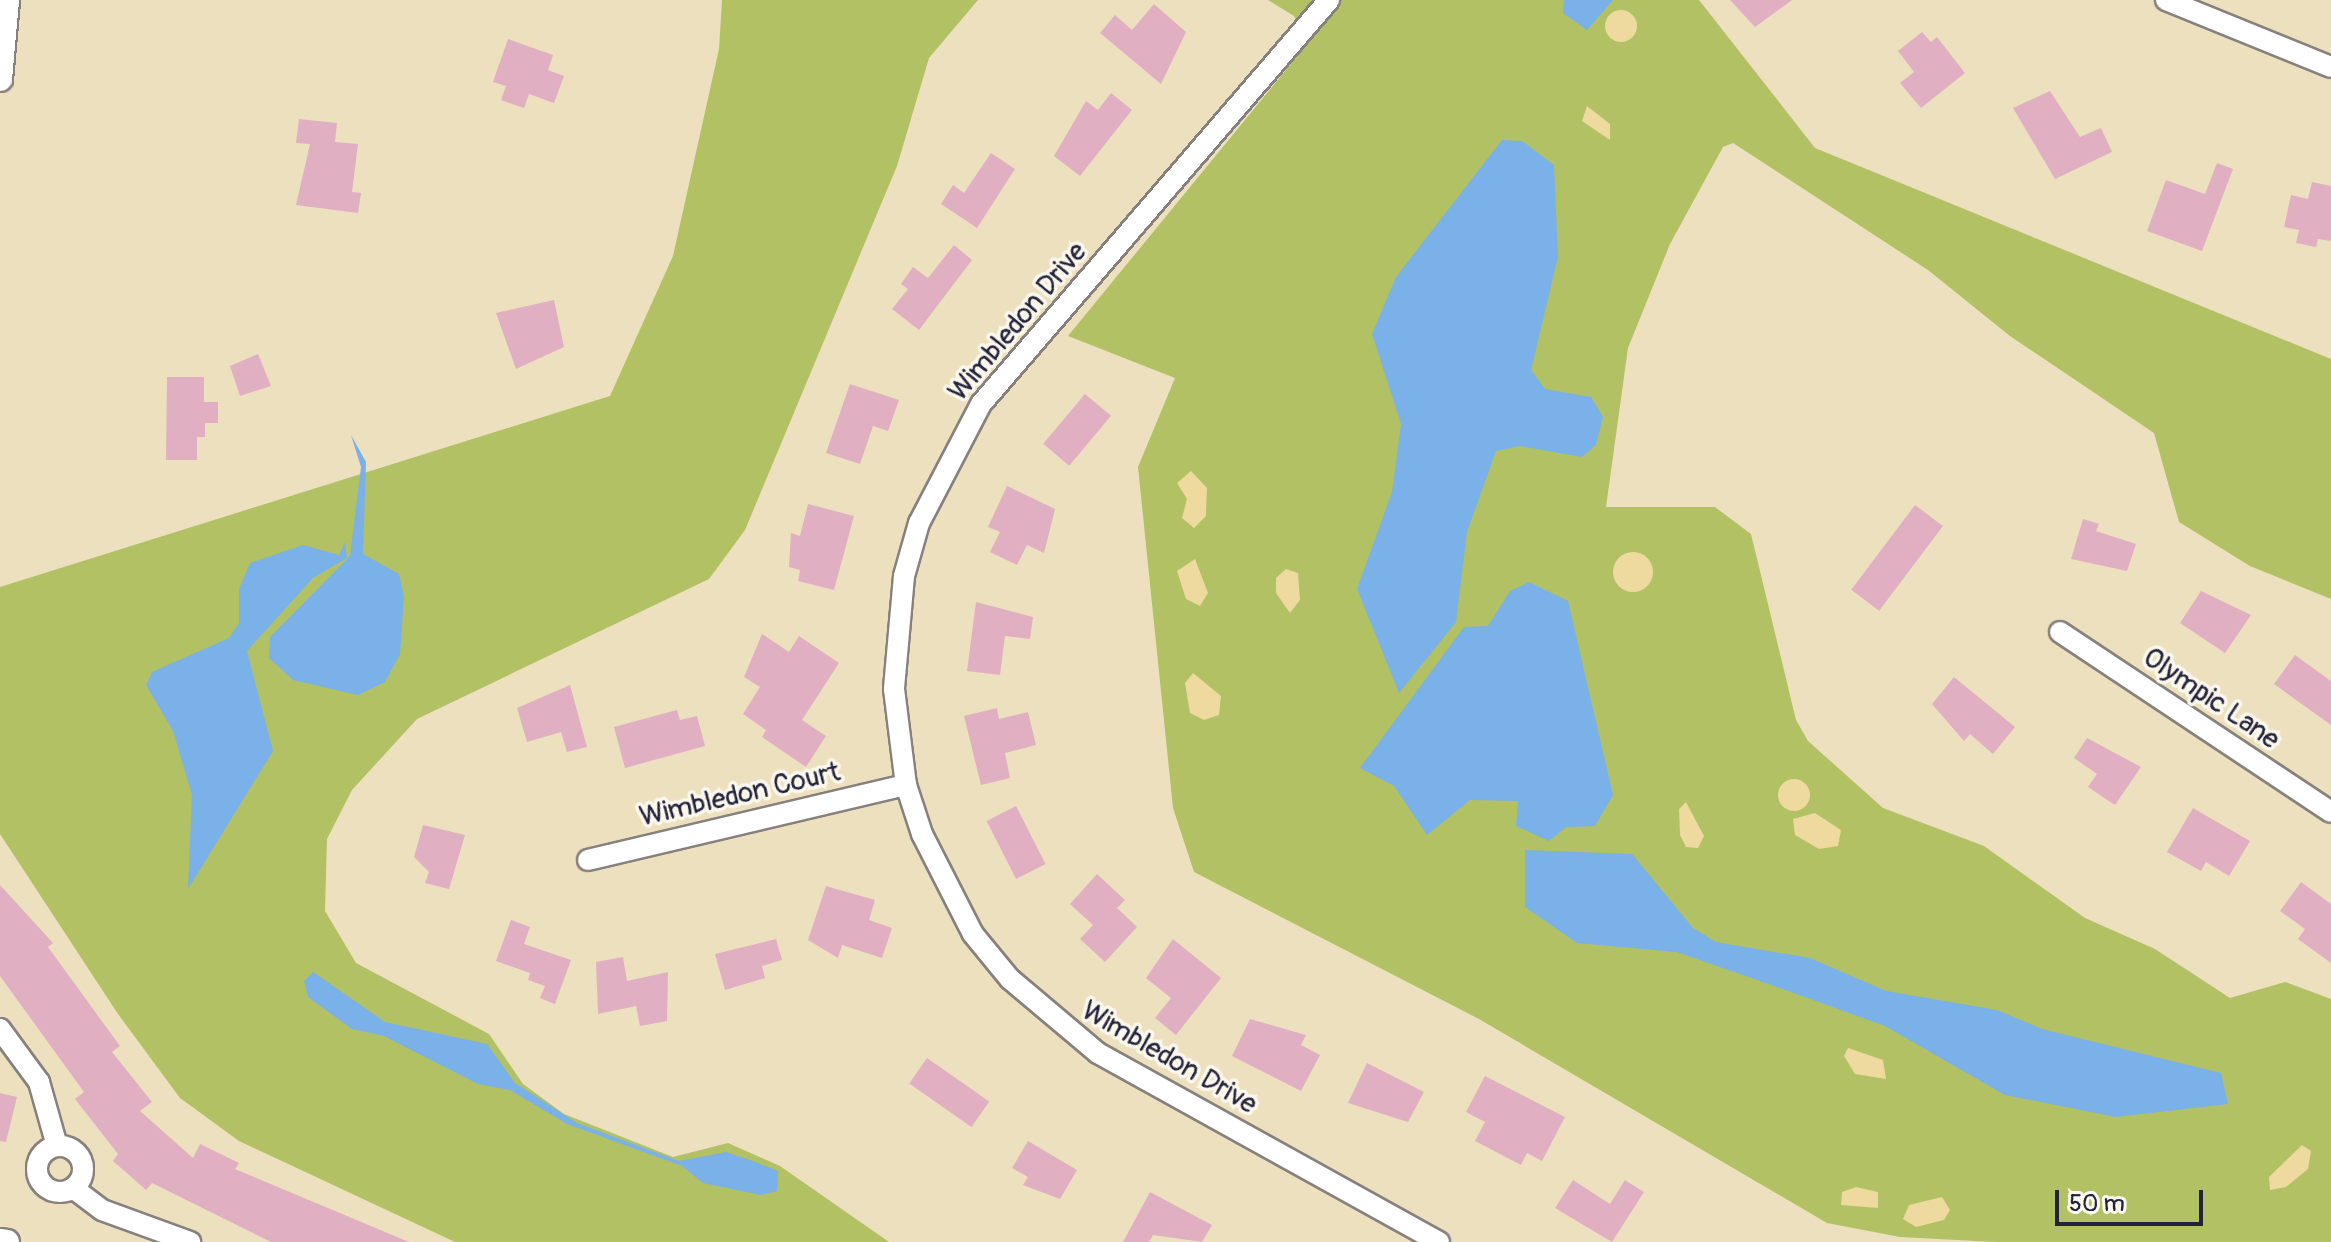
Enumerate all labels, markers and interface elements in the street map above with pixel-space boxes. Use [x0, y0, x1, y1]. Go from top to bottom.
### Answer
street label: Wimbledon Drive [942, 236, 1094, 408]
street label: Olympic Lane [2136, 641, 2286, 757]
street label: Wimbledon Court [636, 756, 844, 834]
street label: Wimbledon Drive [1075, 994, 1263, 1122]
scale bar [2059, 1174, 2207, 1224]
text: 50 m [2069, 1189, 2125, 1218]

